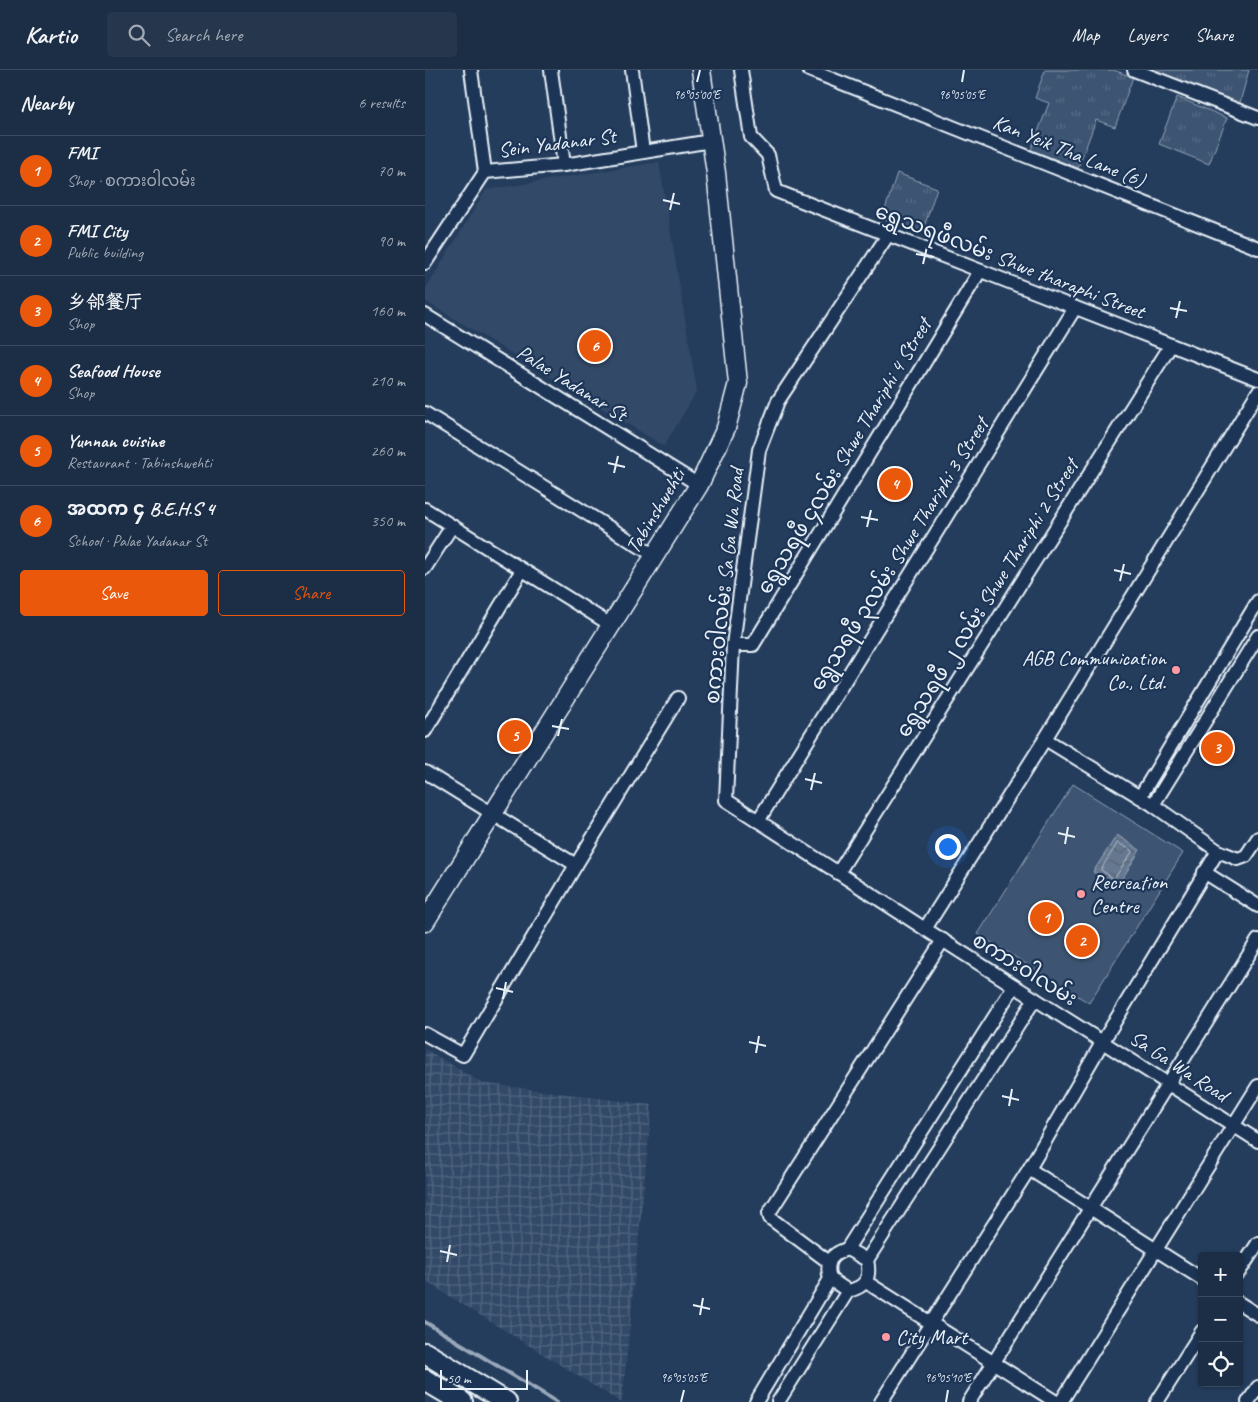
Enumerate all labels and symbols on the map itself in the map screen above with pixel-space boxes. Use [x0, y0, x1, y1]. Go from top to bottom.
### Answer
text: 96°05'00"E [674, 87, 722, 103]
text: 96°05'05"E [939, 87, 987, 103]
street label: Kan Yeik Tha Lane (6) [989, 109, 1150, 194]
street label: Sein Yadanar St [497, 123, 619, 163]
street label: ရွှေသရဖီလမ်း Shwe tharaphi Street [870, 195, 1151, 329]
street label: ရွေသရဖီ ၄လမ်း Shwe Thariphi 4 Street [751, 313, 937, 599]
pin: 6 [579, 327, 611, 365]
street label: Palae Yadanar St [512, 339, 634, 428]
street label: ရွေသရဖီ ၃လမ်း Shwe Thariphi 3 Street [801, 409, 999, 697]
street label: ရွေသရဖီ ၂ လမ်း Shwe Thariphi 2 Street [888, 450, 1089, 744]
street label: Tabinshwehti [620, 461, 692, 558]
street label: စကားဝါလမ်း Sa Ga Wa Road [696, 463, 750, 705]
pin: 4 [879, 465, 911, 503]
place label: AGB Communication Co., Ltd. [1022, 645, 1168, 695]
marker: AGB Communication Co., Ltd. [1170, 664, 1182, 676]
pin: 5 [499, 717, 531, 755]
pin: 3 [1201, 729, 1233, 767]
your location [935, 834, 961, 860]
place label: Recreation Centre [1091, 869, 1168, 919]
marker: Recreation Centre [1075, 888, 1087, 900]
pin: 1 [1030, 899, 1062, 937]
pin: 2 [1066, 922, 1098, 960]
street label: စကား၀ါလမ်း [968, 924, 1084, 1012]
street label: Sa Ga Wa Road [1125, 1025, 1236, 1109]
place label: City Mart [896, 1324, 969, 1350]
marker: City Mart [880, 1331, 892, 1343]
scale bar [440, 1367, 527, 1390]
text: 96°05'05"E [661, 1370, 709, 1386]
text: 96°05'10"E [925, 1370, 973, 1386]

